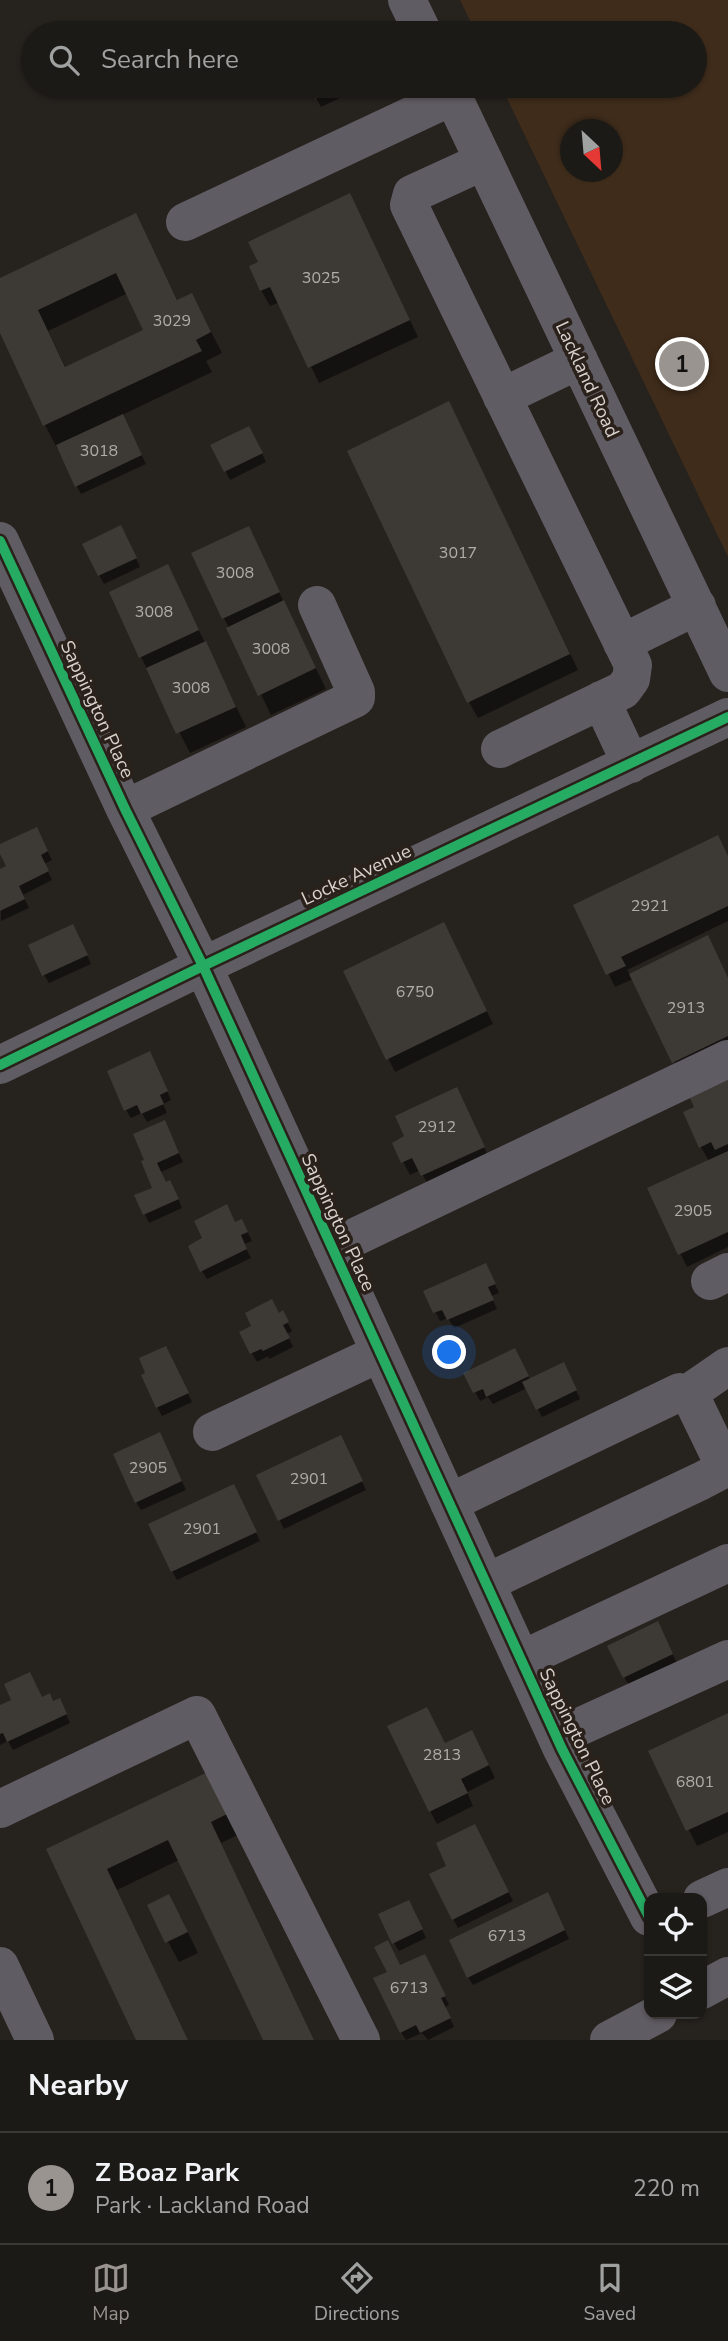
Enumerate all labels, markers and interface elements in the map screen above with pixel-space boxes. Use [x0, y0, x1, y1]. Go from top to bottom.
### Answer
search box [21, 21, 707, 98]
icon: search [45, 41, 83, 79]
text: Search here [101, 42, 239, 77]
north arrow [560, 119, 623, 182]
house number: 3025 [302, 267, 340, 289]
house number: 3029 [153, 310, 191, 332]
street label: Lackland Road [549, 317, 625, 442]
pin: 1 [659, 338, 705, 390]
house number: 3018 [80, 440, 118, 462]
house number: 3017 [439, 542, 477, 564]
house number: 3008 [216, 562, 254, 584]
house number: 3008 [135, 601, 173, 623]
street label: Sappington Place [54, 636, 140, 783]
house number: 3008 [252, 638, 290, 660]
house number: 3008 [172, 677, 210, 699]
street label: Locke Avenue [297, 838, 416, 912]
house number: 2921 [631, 895, 669, 917]
house number: 6750 [396, 981, 434, 1003]
house number: 2913 [667, 997, 705, 1019]
house number: 2912 [418, 1116, 456, 1138]
street label: Sappington Place [295, 1149, 381, 1296]
house number: 2905 [674, 1200, 712, 1222]
your location [432, 1335, 466, 1369]
house number: 2905 [129, 1457, 167, 1479]
house number: 2901 [290, 1468, 328, 1490]
house number: 2901 [183, 1518, 221, 1540]
street label: Sappington Place [533, 1664, 622, 1809]
house number: 2813 [423, 1744, 461, 1766]
house number: 6801 [676, 1771, 714, 1793]
map controls [644, 1893, 707, 2019]
button: locate [644, 1893, 707, 1956]
house number: 6713 [488, 1925, 526, 1947]
button: layers [644, 1956, 707, 2019]
house number: 6713 [390, 1977, 428, 1999]
text: Nearby [28, 2065, 128, 2106]
text: Z Boaz Park [95, 2155, 239, 2190]
text: 1 [44, 2173, 58, 2204]
text: 220 m [633, 2173, 700, 2204]
text: Park · Lackland Road [95, 2190, 310, 2221]
tab: Map [92, 2259, 130, 2327]
tab: Directions [314, 2259, 400, 2327]
tab: Saved [584, 2259, 636, 2327]

